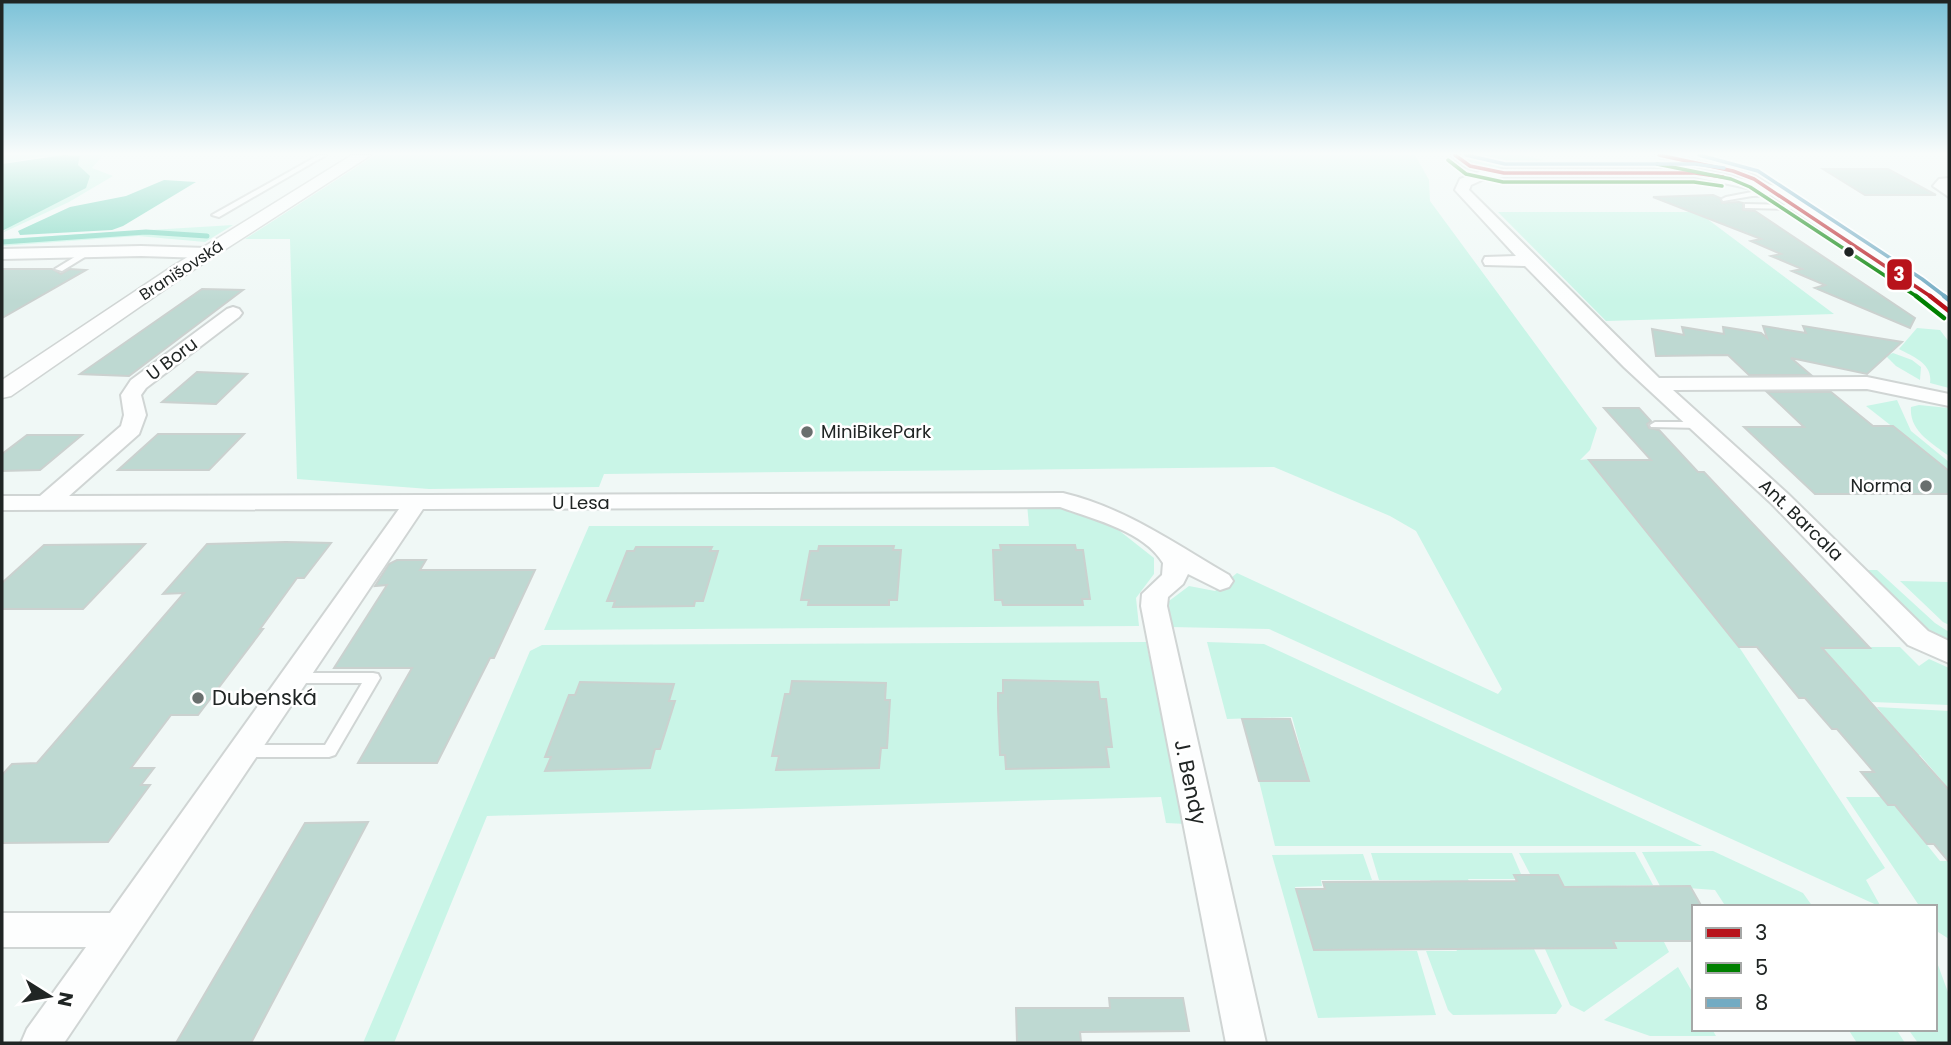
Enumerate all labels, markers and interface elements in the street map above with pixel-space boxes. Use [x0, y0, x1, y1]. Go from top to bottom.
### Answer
street label: Branišovská [135, 235, 228, 306]
unlabelled marker [1842, 245, 1856, 259]
line badge: 3 [1886, 258, 1913, 291]
text: 3 [1893, 261, 1905, 288]
street label: U Boru [141, 331, 202, 386]
place label: MiniBikePark [821, 419, 932, 444]
marker: MiniBikePark [799, 424, 815, 440]
street label: Ant. Barcala [1754, 473, 1849, 566]
place label: Norma [1850, 473, 1912, 498]
marker: Norma [1918, 478, 1934, 494]
street label: U Lesa [552, 490, 610, 515]
place label: Dubenská [212, 683, 317, 712]
marker: Dubenská [190, 690, 206, 706]
street label: J. Bendy [1167, 737, 1214, 827]
legend [1692, 905, 1937, 1031]
text: 3 [1755, 918, 1767, 947]
text: 5 [1755, 953, 1768, 982]
north arrow [14, 961, 84, 1031]
text: 8 [1755, 988, 1768, 1017]
text: N [51, 990, 80, 1009]

